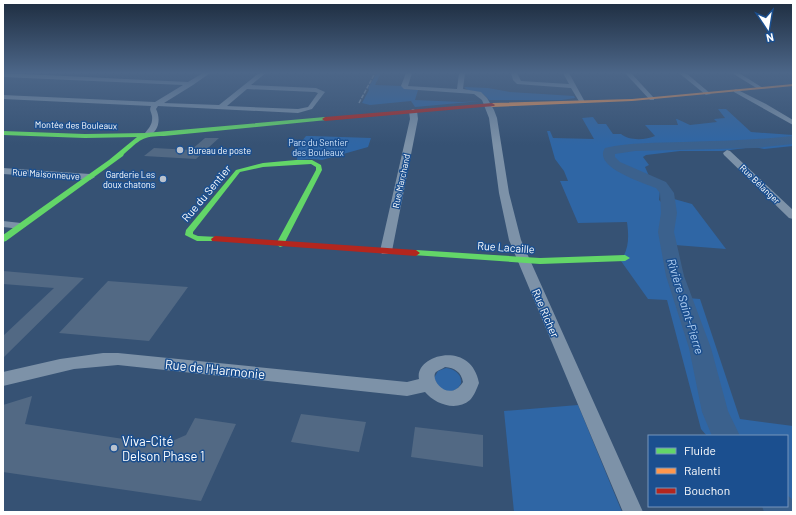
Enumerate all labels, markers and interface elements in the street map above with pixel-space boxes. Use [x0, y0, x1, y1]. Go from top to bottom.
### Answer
north arrow [748, 8, 788, 48]
text: N [765, 31, 775, 45]
street label: Montée des Bouleaux [35, 119, 118, 131]
park label: Parc du Sentier des Bouleaux [288, 137, 349, 158]
marker: Bureau de poste [175, 145, 185, 155]
place label: Bureau de poste [188, 145, 251, 156]
street label: Rue Marchand [390, 153, 412, 209]
street label: Rue du Sentier [179, 162, 233, 224]
street label: Rue Bélanger [738, 162, 783, 206]
street label: Rue Maisonneuve [12, 166, 80, 182]
place label: Garderie Les doux chatons [103, 169, 155, 190]
marker: Garderie Les doux chatons [158, 174, 168, 184]
street label: Rue Lacaille [477, 239, 535, 256]
water label: Rivière Saint-Pierre [665, 256, 707, 356]
street label: Rue Richer [530, 287, 562, 339]
street label: Rue de l'Harmonie [164, 356, 266, 382]
place label: Viva-Cité Delson Phase 1 [122, 433, 205, 464]
legend [648, 435, 788, 507]
marker: Viva-Cité Delson Phase 1 [109, 443, 119, 453]
text: Fluide [684, 443, 716, 457]
text: Ralenti [684, 463, 721, 477]
text: Bouchon [684, 483, 730, 497]

